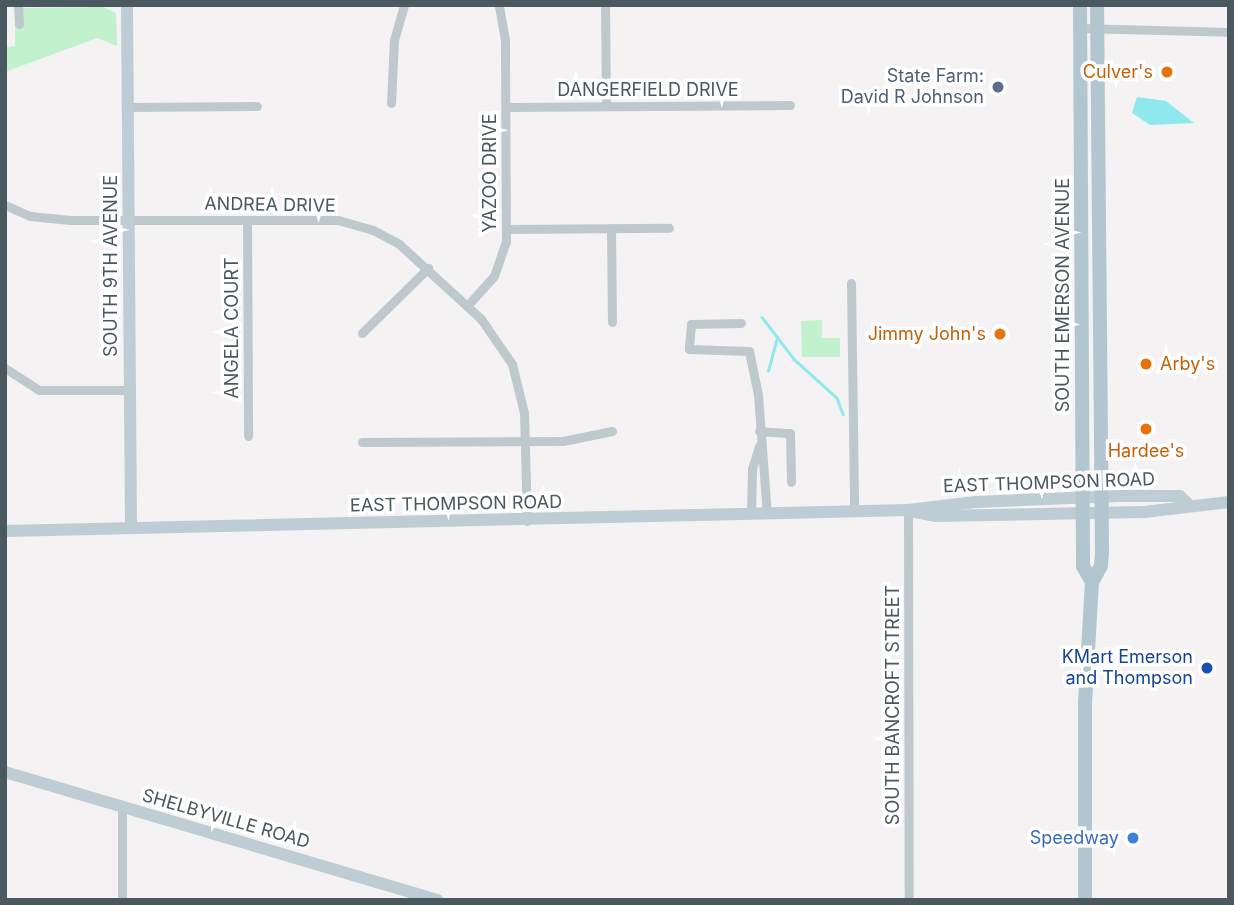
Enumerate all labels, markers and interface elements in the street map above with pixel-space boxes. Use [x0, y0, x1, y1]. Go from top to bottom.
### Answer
place label: Culver's [1083, 61, 1153, 83]
marker: Culver's [1159, 64, 1175, 80]
place label: State Farm: David R Johnson [841, 66, 984, 108]
street label: DANGERFIELD DRIVE [557, 79, 739, 101]
marker: State Farm: David R Johnson [990, 79, 1006, 95]
street label: YAZOO DRIVE [479, 113, 501, 233]
street label: SOUTH 9TH AVENUE [100, 175, 122, 357]
street label: SOUTH EMERSON AVENUE [1052, 178, 1074, 412]
street label: ANDREA DRIVE [204, 193, 336, 217]
street label: ANGELA COURT [221, 257, 243, 399]
place label: Jimmy John's [868, 323, 986, 345]
marker: Jimmy John's [992, 326, 1008, 342]
place label: Arby's [1160, 353, 1215, 375]
marker: Arby's [1138, 356, 1154, 372]
marker: Hardee's [1138, 421, 1154, 437]
place label: Hardee's [1108, 440, 1184, 462]
street label: EAST THOMPSON ROAD [943, 469, 1155, 497]
street label: EAST THOMPSON ROAD [350, 491, 562, 517]
street label: SOUTH BANCROFT STREET [882, 585, 904, 825]
place label: KMart Emerson and Thompson [1062, 647, 1193, 690]
marker: KMart Emerson and Thompson [1199, 660, 1215, 676]
street label: SHELBYVILLE ROAD [140, 785, 312, 853]
place label: Speedway [1030, 827, 1119, 849]
marker: Speedway [1125, 830, 1141, 846]

